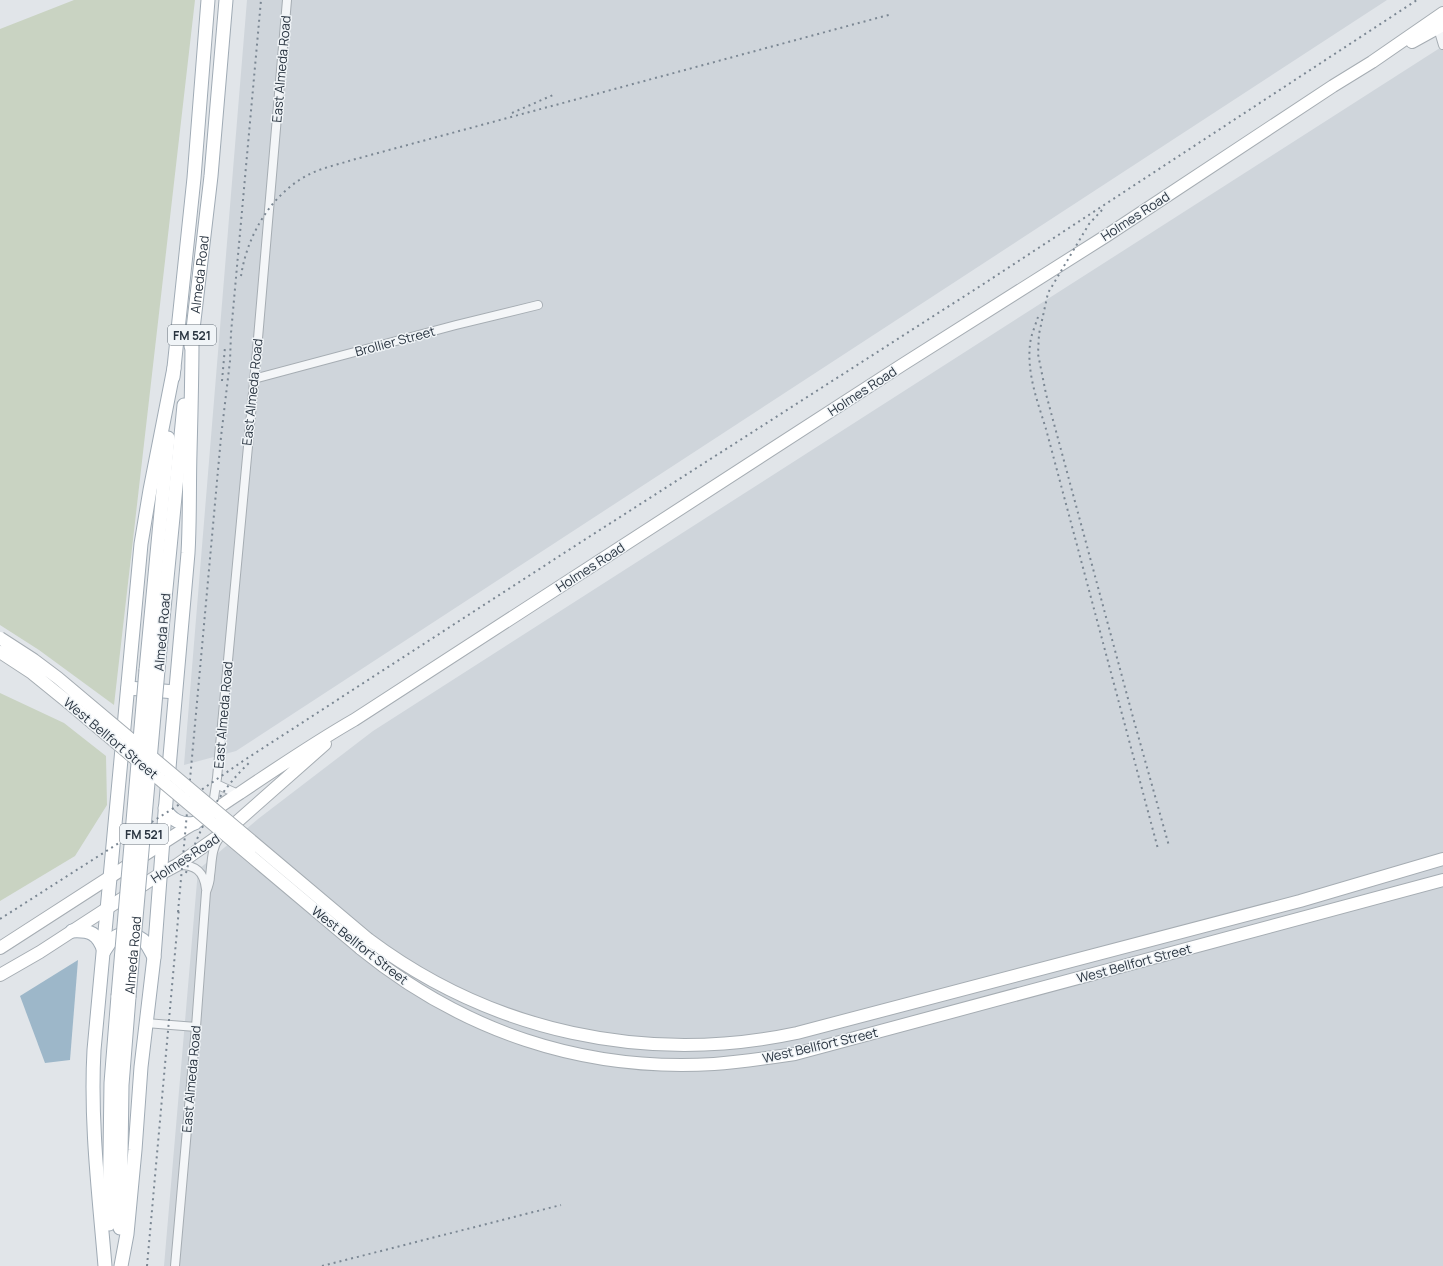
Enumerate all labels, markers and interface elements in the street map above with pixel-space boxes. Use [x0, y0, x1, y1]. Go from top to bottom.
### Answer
street label: East Almeda Road [267, 15, 295, 123]
street label: Holmes Road [1097, 187, 1173, 245]
street label: Almeda Road [186, 235, 213, 314]
street label: Brollier Street [353, 322, 437, 360]
road number: FM 521 [168, 325, 216, 345]
street label: East Almeda Road [237, 338, 267, 446]
street label: Holmes Road [824, 362, 900, 420]
street label: Holmes Road [552, 538, 628, 596]
street label: Almeda Road [150, 592, 174, 672]
street label: East Almeda Road [209, 661, 237, 769]
street label: West Bellfort Street [60, 693, 162, 783]
road number: FM 521 [120, 824, 168, 844]
street label: Holmes Road [147, 829, 223, 887]
street label: West Bellfort Street [308, 902, 412, 988]
street label: Almeda Road [120, 915, 145, 995]
street label: West Bellfort Street [1075, 939, 1193, 987]
street label: West Bellfort Street [761, 1023, 879, 1067]
street label: East Almeda Road [177, 1025, 205, 1133]

